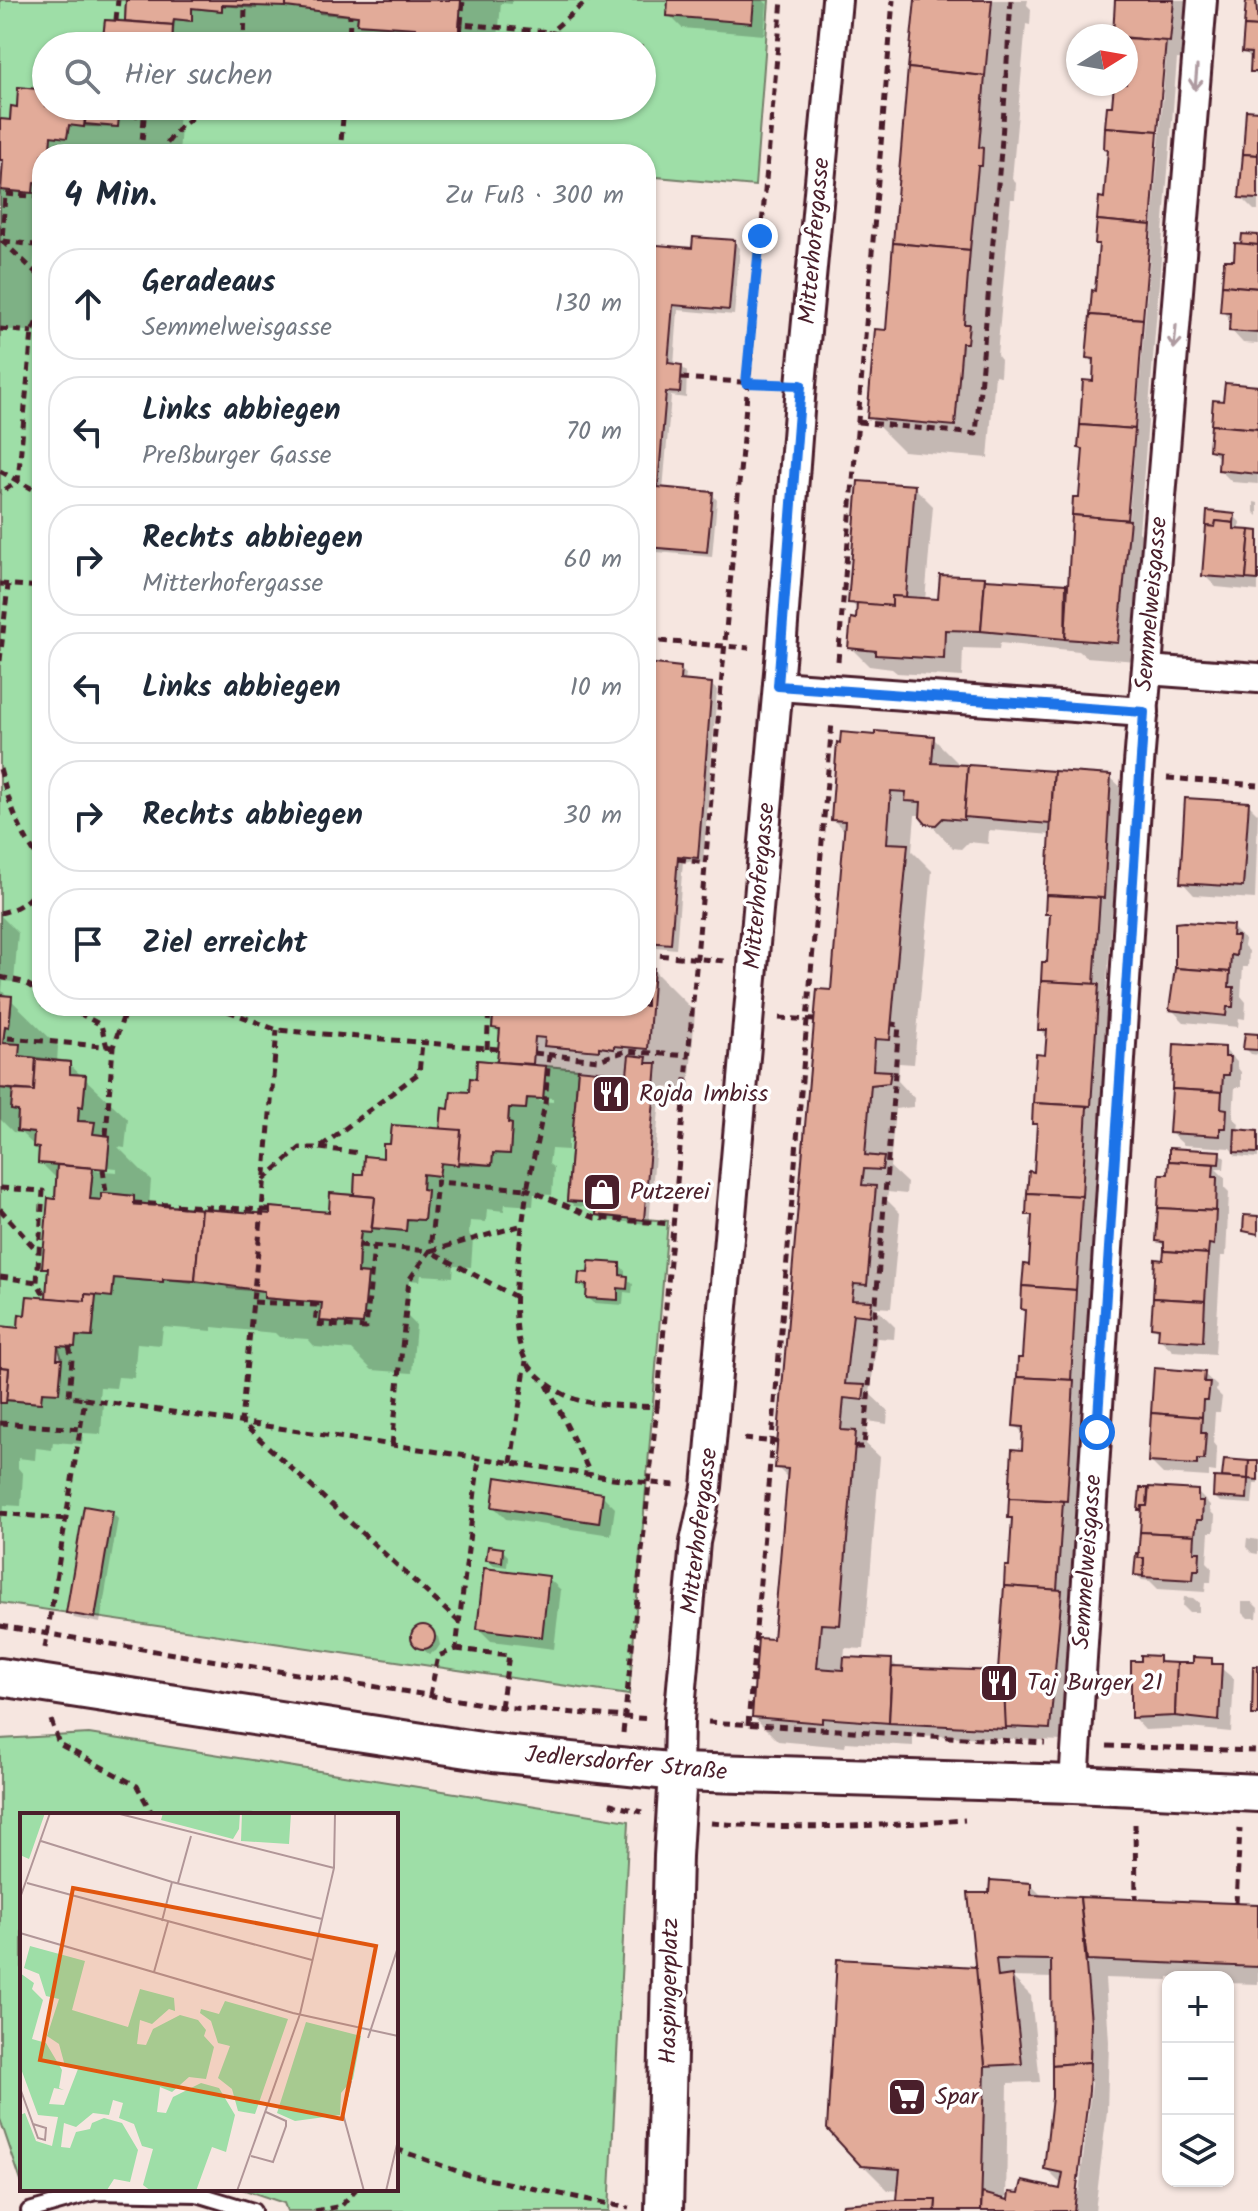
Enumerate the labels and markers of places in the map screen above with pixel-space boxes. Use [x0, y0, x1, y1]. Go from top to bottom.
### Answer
restaurant icon: Rojda Imbiss [590, 1073, 632, 1115]
place label: Rojda Imbiss [639, 1075, 768, 1114]
shop icon: Putzerei [581, 1171, 623, 1213]
place label: Putzerei [630, 1173, 711, 1212]
restaurant icon: Taj Burger 21 [978, 1662, 1020, 1704]
place label: Taj Burger 21 [1027, 1664, 1163, 1703]
supermarket icon: Spar [886, 2076, 928, 2118]
place label: Spar [935, 2078, 980, 2117]

